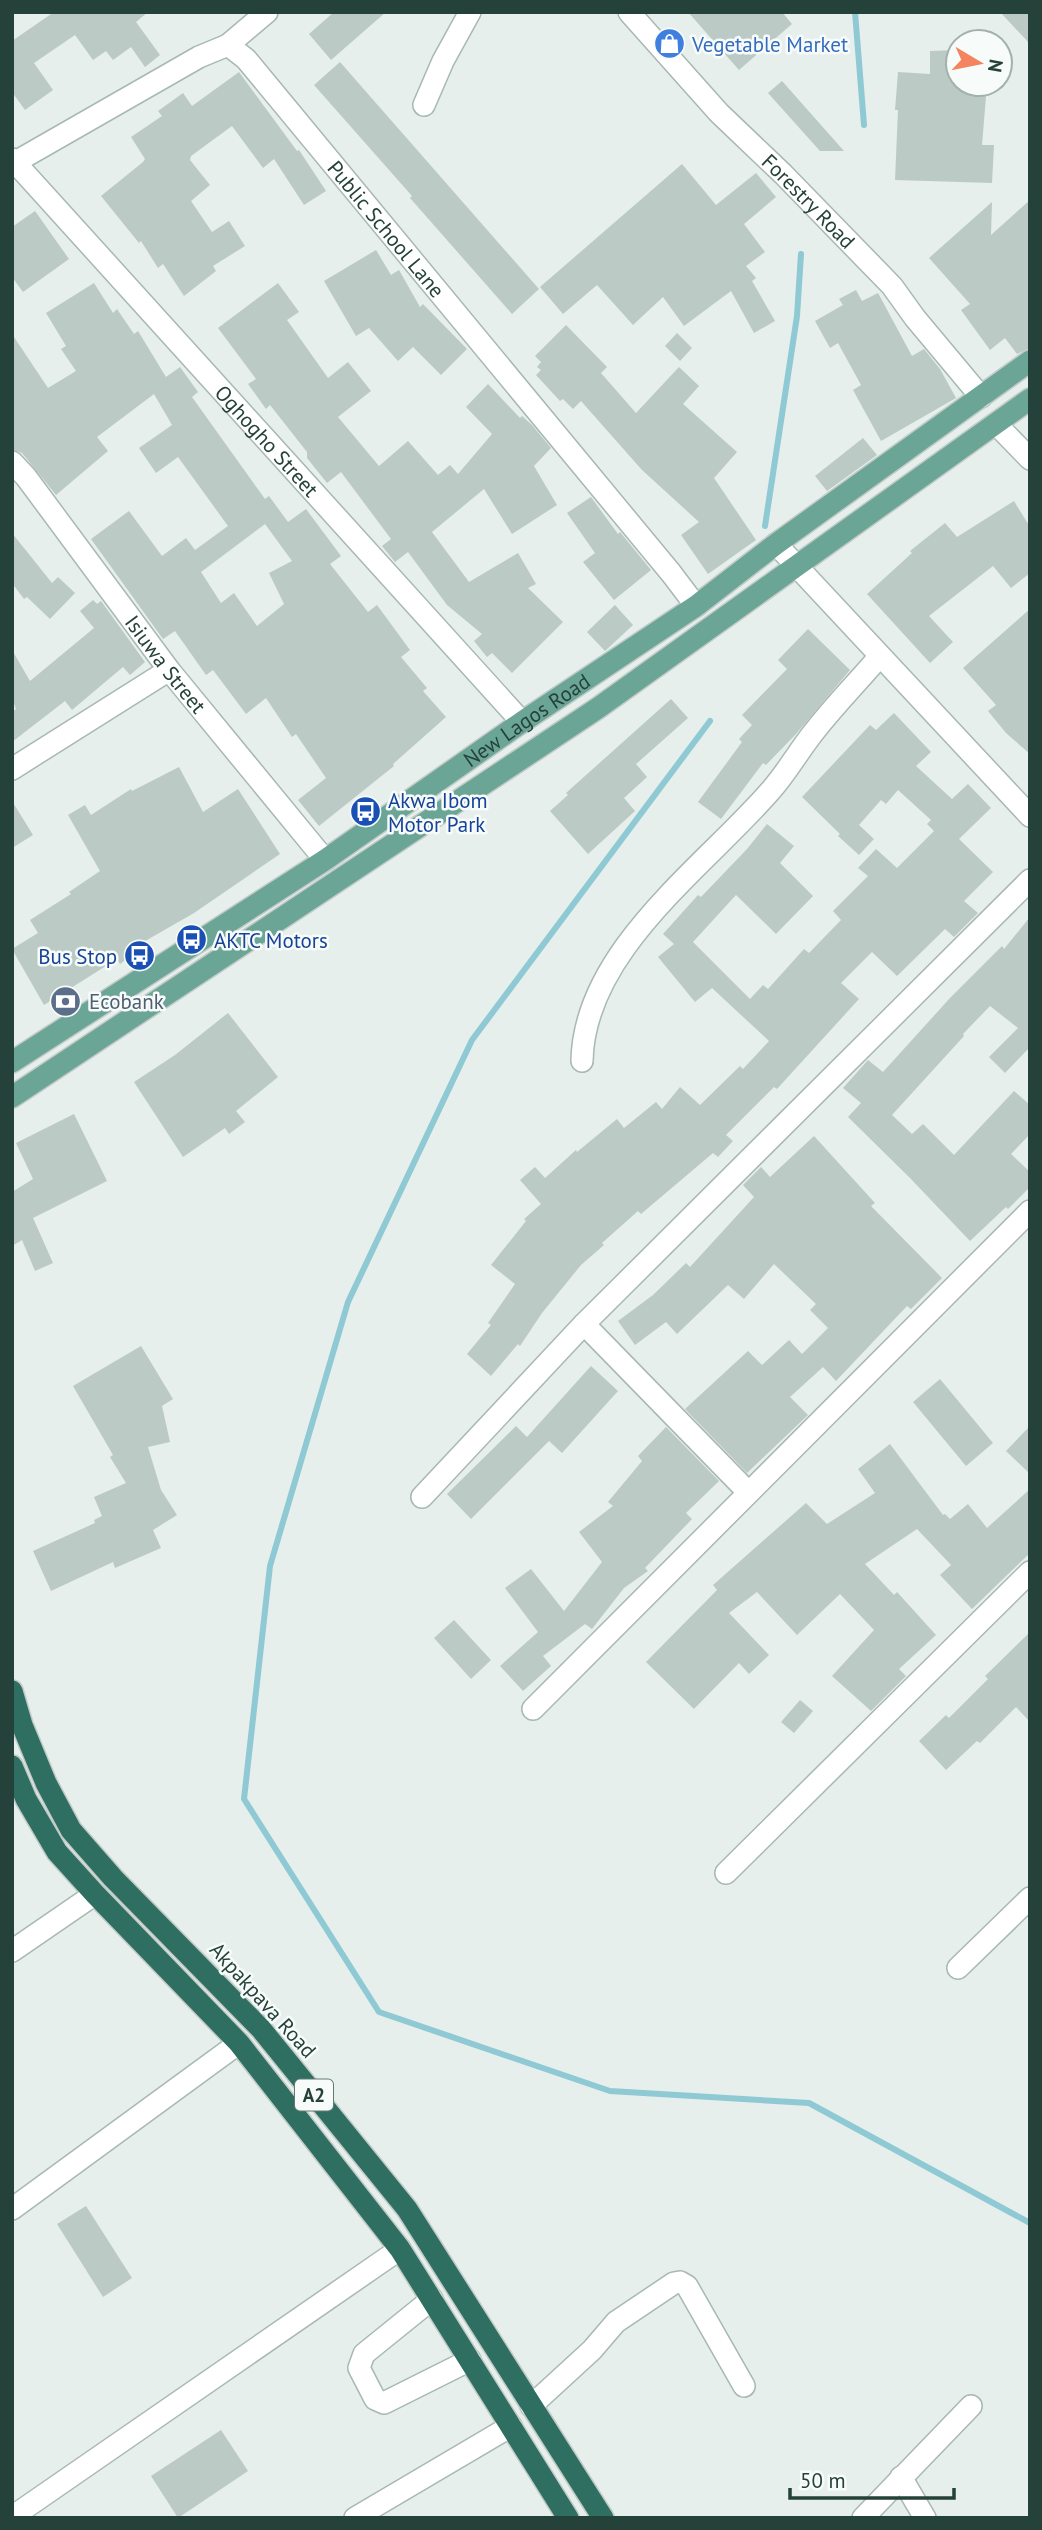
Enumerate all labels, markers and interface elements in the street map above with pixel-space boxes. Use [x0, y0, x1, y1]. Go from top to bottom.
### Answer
shop icon: Vegetable Market [652, 27, 686, 61]
north arrow [944, 28, 1014, 98]
place label: Vegetable Market [691, 31, 848, 58]
text: N [983, 58, 1009, 74]
street label: Forestry Road [756, 148, 861, 254]
street label: Public School Lane [322, 155, 451, 303]
street label: Oghogho Street [210, 379, 325, 502]
street label: Isiuwa Street [119, 610, 212, 719]
street label: New Lagos Road [458, 667, 595, 773]
place label: Akwa Ibom Motor Park [388, 787, 488, 838]
bus stop icon: Akwa Ibom Motor Park [348, 795, 382, 829]
bus stop icon: AKTC Motors [174, 923, 208, 957]
place label: AKTC Motors [214, 927, 328, 954]
bus stop icon: Bus Stop [123, 939, 157, 973]
place label: Bus Stop [38, 943, 117, 970]
bank icon: Ecobank [49, 984, 83, 1018]
place label: Ecobank [89, 988, 164, 1015]
street label: Akpakpava Road [204, 1937, 322, 2063]
road number: A2 [295, 2080, 333, 2110]
scale bar [790, 2456, 954, 2500]
text: 50 m [800, 2467, 846, 2494]

